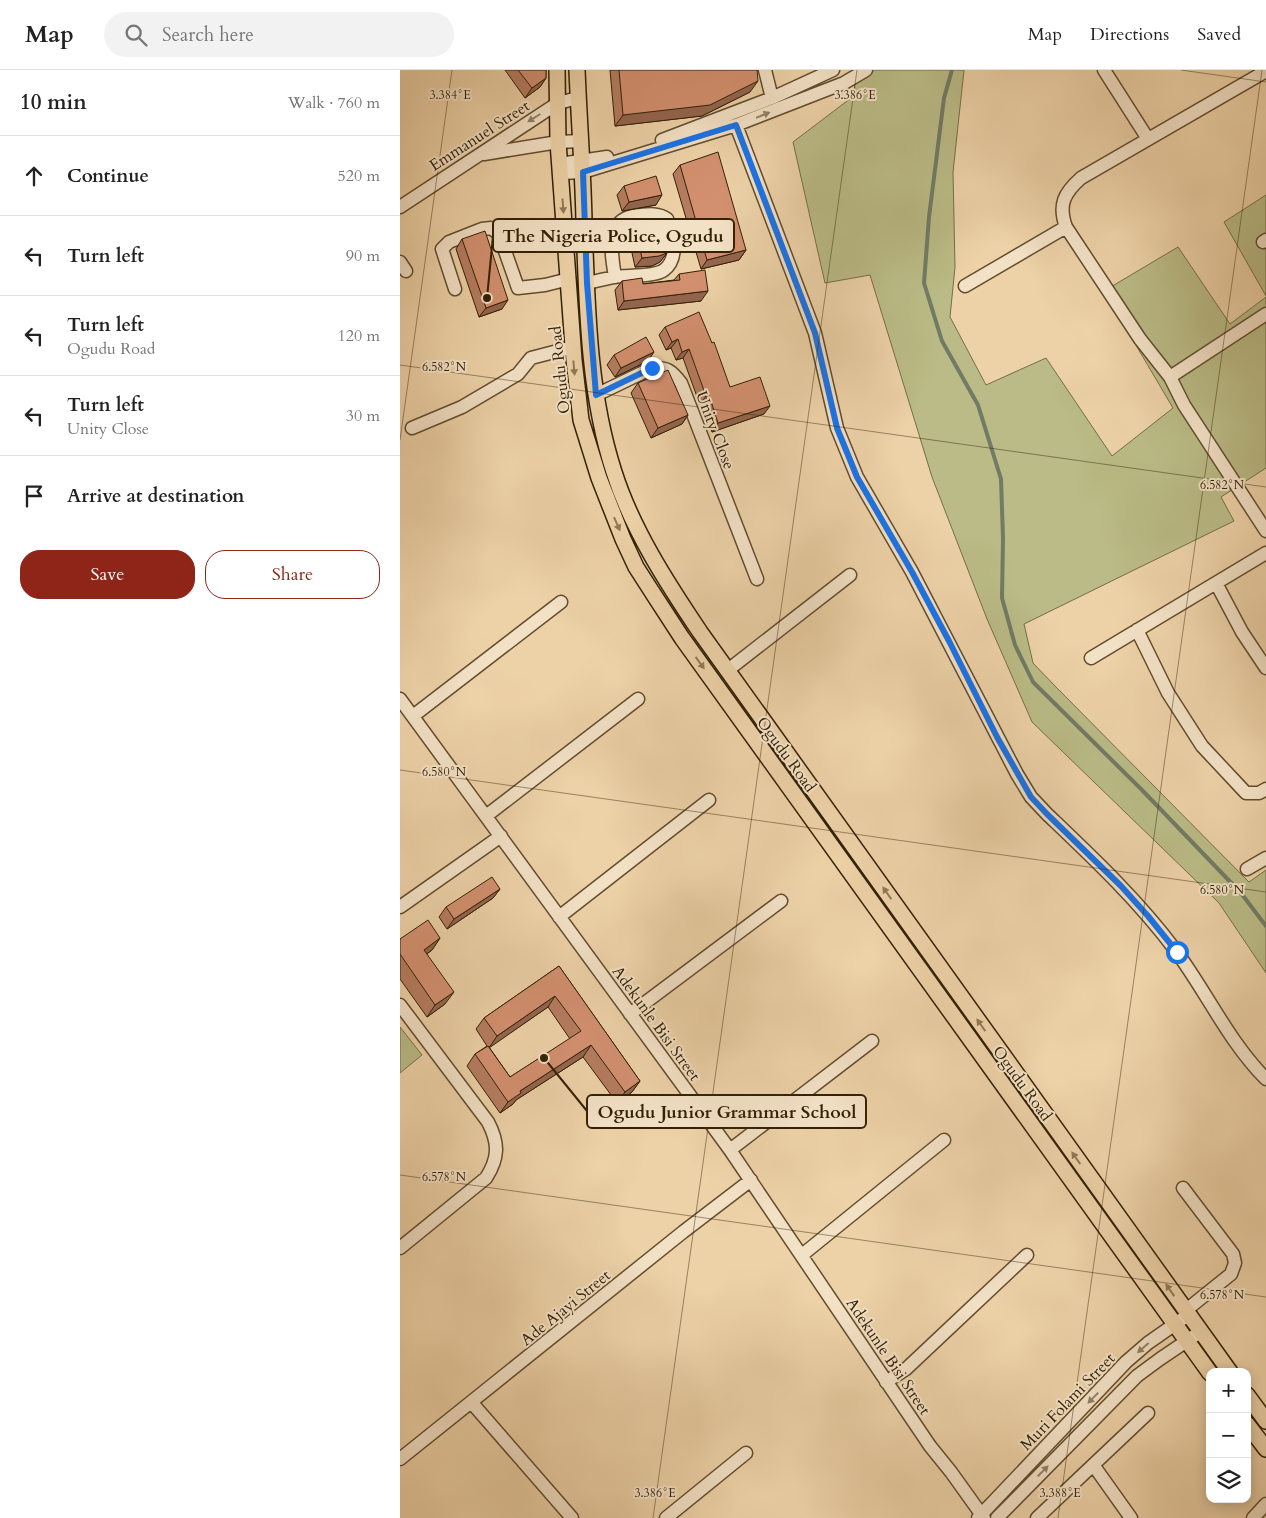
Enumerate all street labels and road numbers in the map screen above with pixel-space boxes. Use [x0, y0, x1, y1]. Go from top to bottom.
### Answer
street label: Emmanuel Street [425, 95, 534, 177]
street label: Ogudu Road [544, 324, 576, 415]
street label: Unity Close [690, 388, 740, 473]
street label: Ogudu Road [751, 712, 821, 797]
street label: Adekunle Bisi Street [607, 962, 705, 1086]
street label: Ogudu Road [987, 1041, 1057, 1126]
street label: Ade Ajayi Street [516, 1265, 615, 1351]
street label: Adekunle Bisi Street [841, 1294, 936, 1420]
street label: Muri Folami Street [1015, 1348, 1120, 1455]

